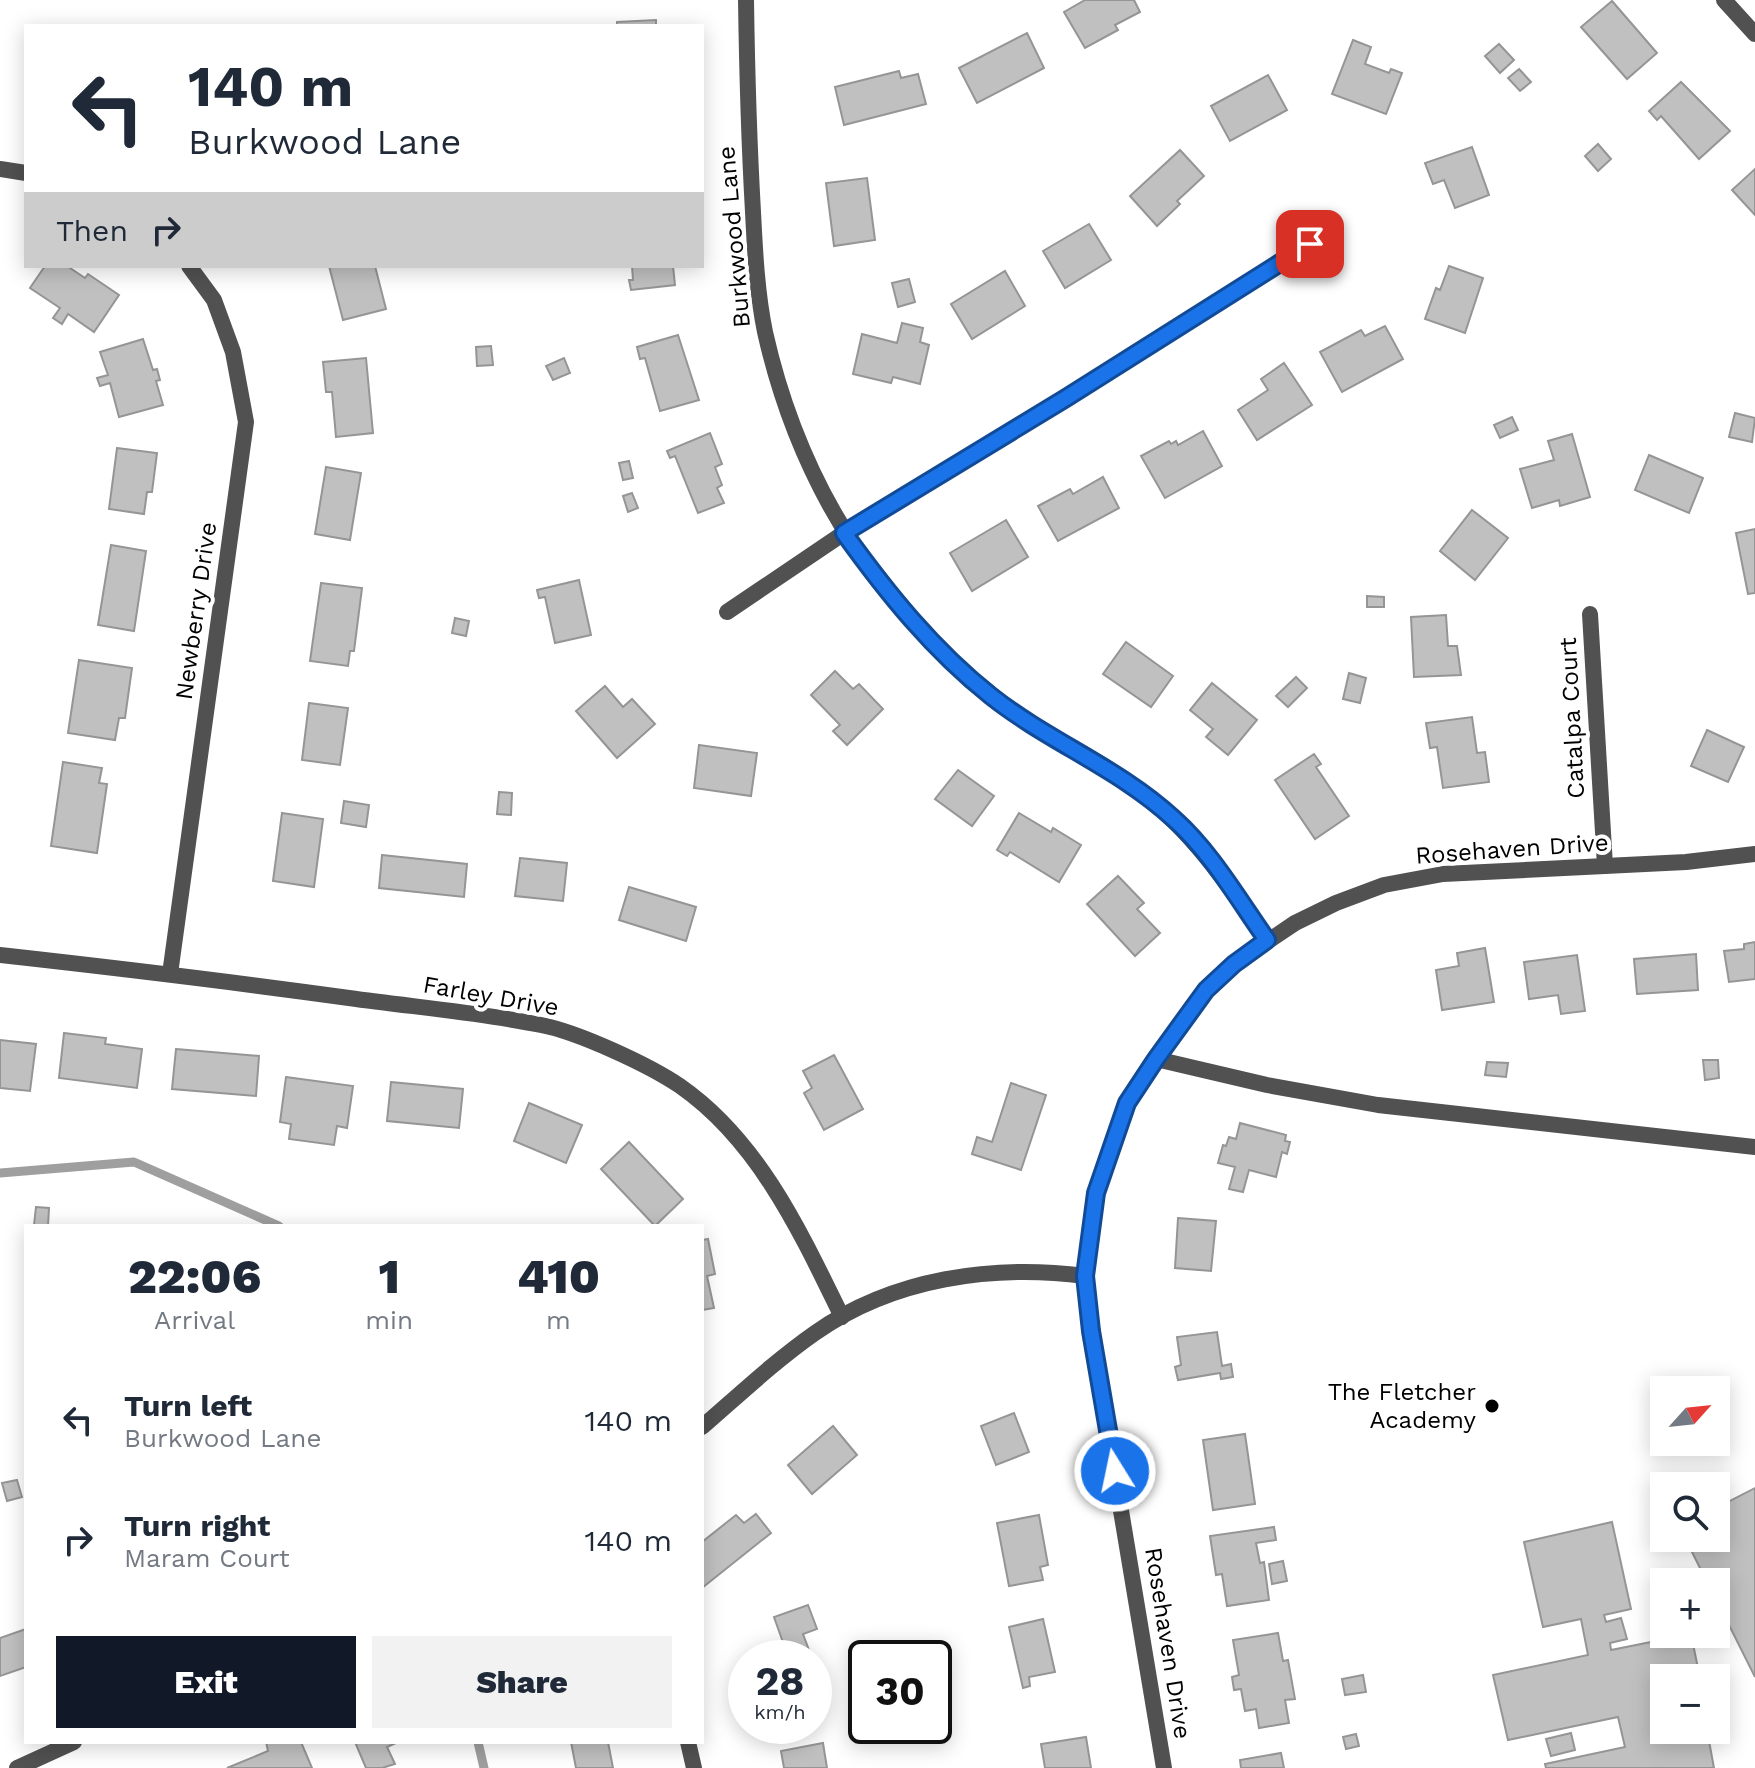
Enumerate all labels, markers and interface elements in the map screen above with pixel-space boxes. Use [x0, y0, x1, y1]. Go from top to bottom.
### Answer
text: 140 m [188, 54, 353, 120]
icon: left [56, 56, 160, 160]
text: Burkwood Lane [188, 121, 461, 163]
street label: Burkwood Lane [712, 145, 756, 329]
icon: right [144, 208, 188, 252]
pin [1276, 210, 1344, 278]
text: Then [56, 213, 128, 248]
icon: arrive [1288, 222, 1332, 266]
street label: Newberry Drive [170, 520, 222, 702]
street label: Catalpa Court [1554, 637, 1590, 799]
street label: Rosehaven Drive [1414, 828, 1610, 870]
street label: Farley Drive [421, 970, 561, 1022]
text: 22:06 [128, 1248, 261, 1305]
text: 1 [378, 1248, 400, 1305]
text: 410 [517, 1248, 600, 1305]
text: Arrival [154, 1305, 235, 1335]
text: min [365, 1305, 413, 1335]
text: m [546, 1305, 571, 1335]
north arrow [1650, 1376, 1730, 1456]
map controls [1650, 1376, 1730, 1744]
place label: The Fletcher Academy [1328, 1378, 1477, 1434]
text: Turn left [124, 1388, 252, 1423]
marker: The Fletcher Academy [1483, 1397, 1501, 1415]
icon: left [56, 1398, 100, 1442]
text: 140 m [584, 1403, 672, 1438]
text: Burkwood Lane [124, 1423, 321, 1453]
position arrow [1073, 1429, 1157, 1513]
button: search [1650, 1472, 1730, 1552]
text: Turn right [124, 1508, 270, 1543]
icon: right [56, 1518, 100, 1562]
text: 140 m [584, 1523, 672, 1558]
text: Maram Court [124, 1543, 290, 1573]
street label: Rosehaven Drive [1139, 1545, 1197, 1741]
button: + [1650, 1568, 1730, 1648]
button: Exit [56, 1636, 356, 1728]
button: Share [372, 1636, 672, 1728]
speed limit sign: 30 [848, 1640, 952, 1744]
text: 28 [756, 1658, 804, 1705]
button: − [1650, 1664, 1730, 1744]
text: km/h [754, 1700, 806, 1724]

